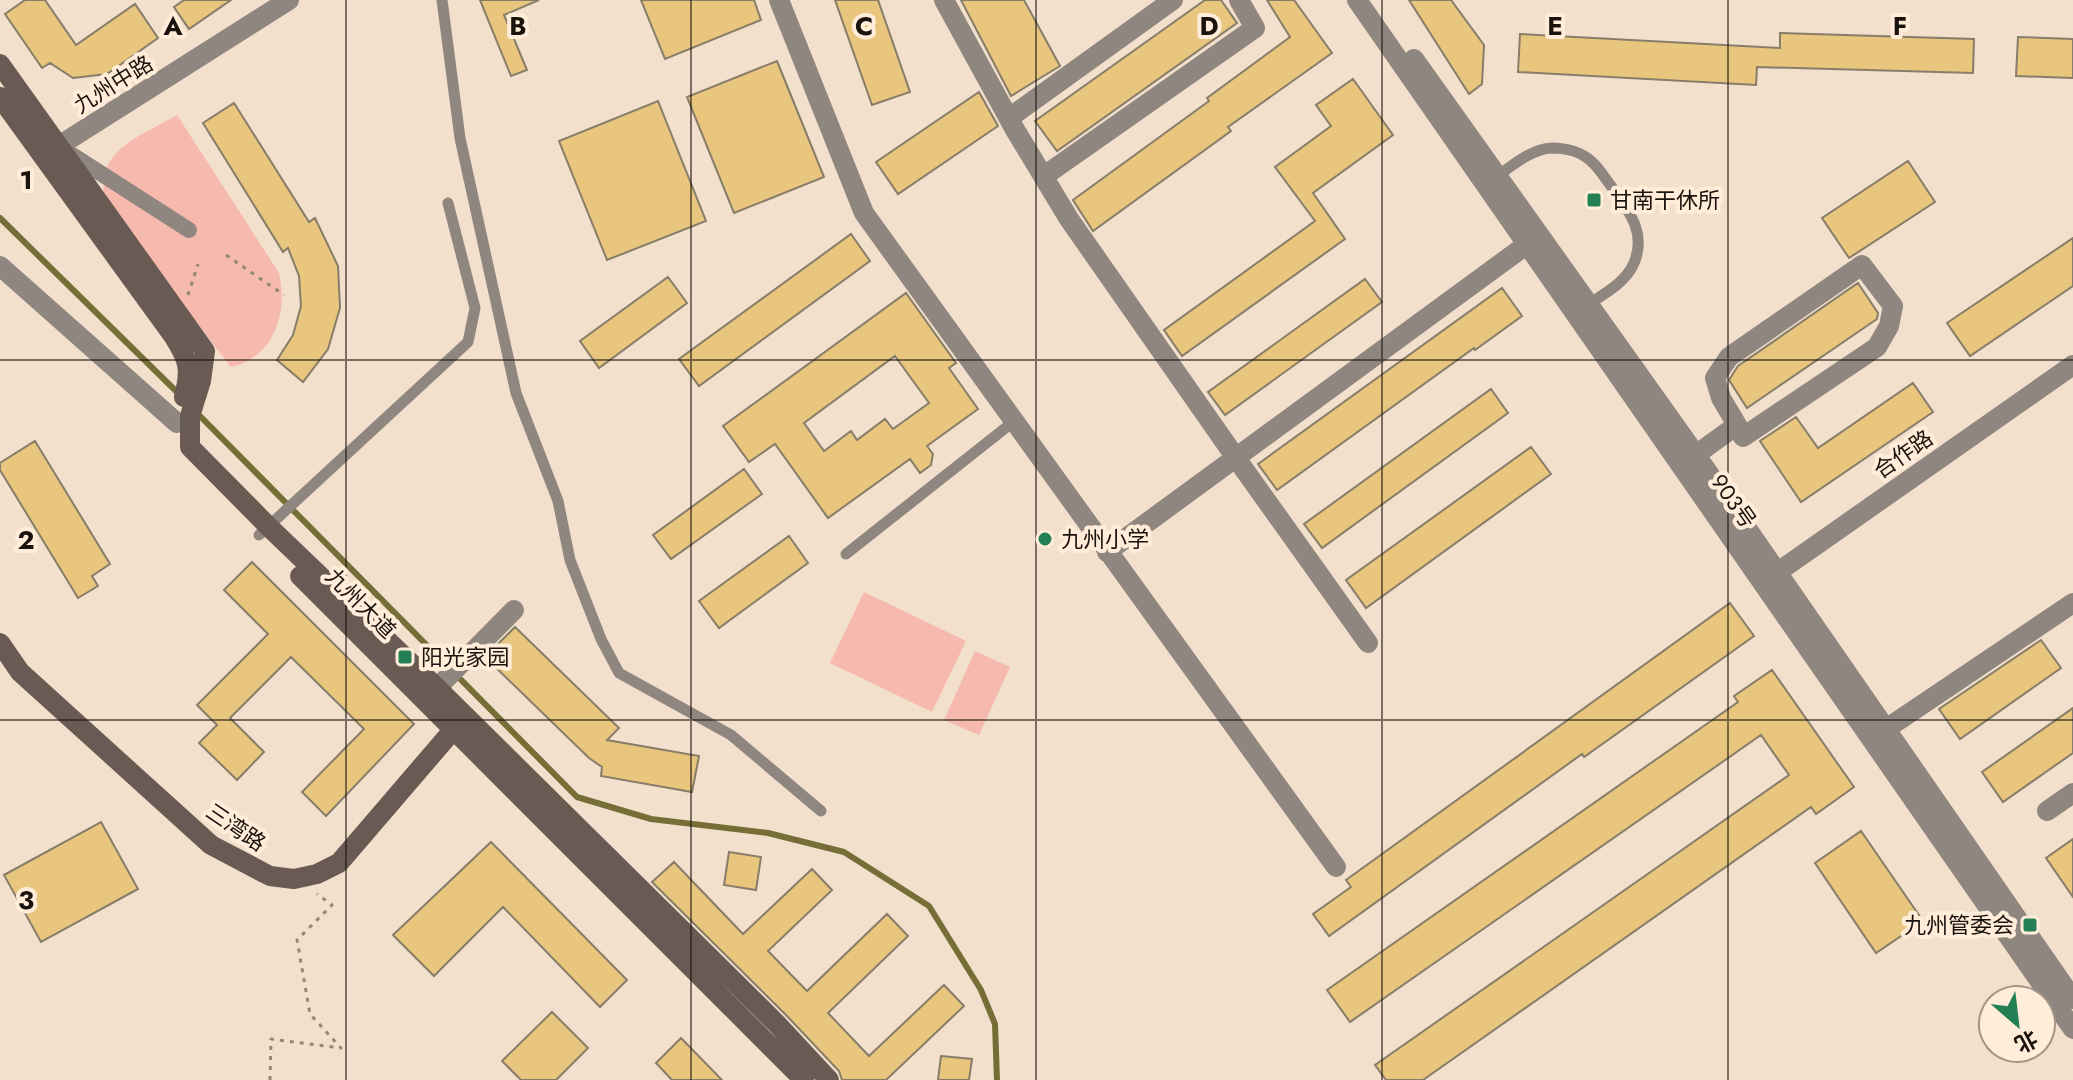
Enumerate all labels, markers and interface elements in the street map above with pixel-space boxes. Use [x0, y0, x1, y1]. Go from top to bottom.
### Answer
text: A [162, 7, 183, 45]
text: B [509, 7, 527, 45]
text: C [855, 7, 873, 45]
text: D [1199, 7, 1219, 45]
text: E [1547, 7, 1563, 45]
text: F [1893, 7, 1907, 45]
street label: 九州中路 [67, 47, 159, 121]
text: 1 [19, 161, 33, 199]
place label: 甘南干休所 [1610, 184, 1720, 216]
marker: 甘南干休所 [1585, 191, 1603, 209]
street label: 合作路 [1867, 422, 1939, 486]
street label: 903号 [1704, 467, 1764, 535]
text: 2 [17, 521, 35, 559]
place label: 九州小学 [1061, 523, 1149, 555]
marker: 九州小学 [1036, 530, 1054, 548]
street label: 九州大道 [319, 561, 403, 645]
place label: 阳光家园 [421, 641, 509, 673]
marker: 阳光家园 [396, 648, 414, 666]
street label: 三湾路 [200, 795, 272, 859]
text: 3 [18, 881, 34, 919]
place label: 九州管委会 [1904, 909, 2014, 941]
marker: 九州管委会 [2021, 916, 2039, 934]
north arrow [1977, 984, 2057, 1064]
text: 北 [2009, 1022, 2044, 1061]

